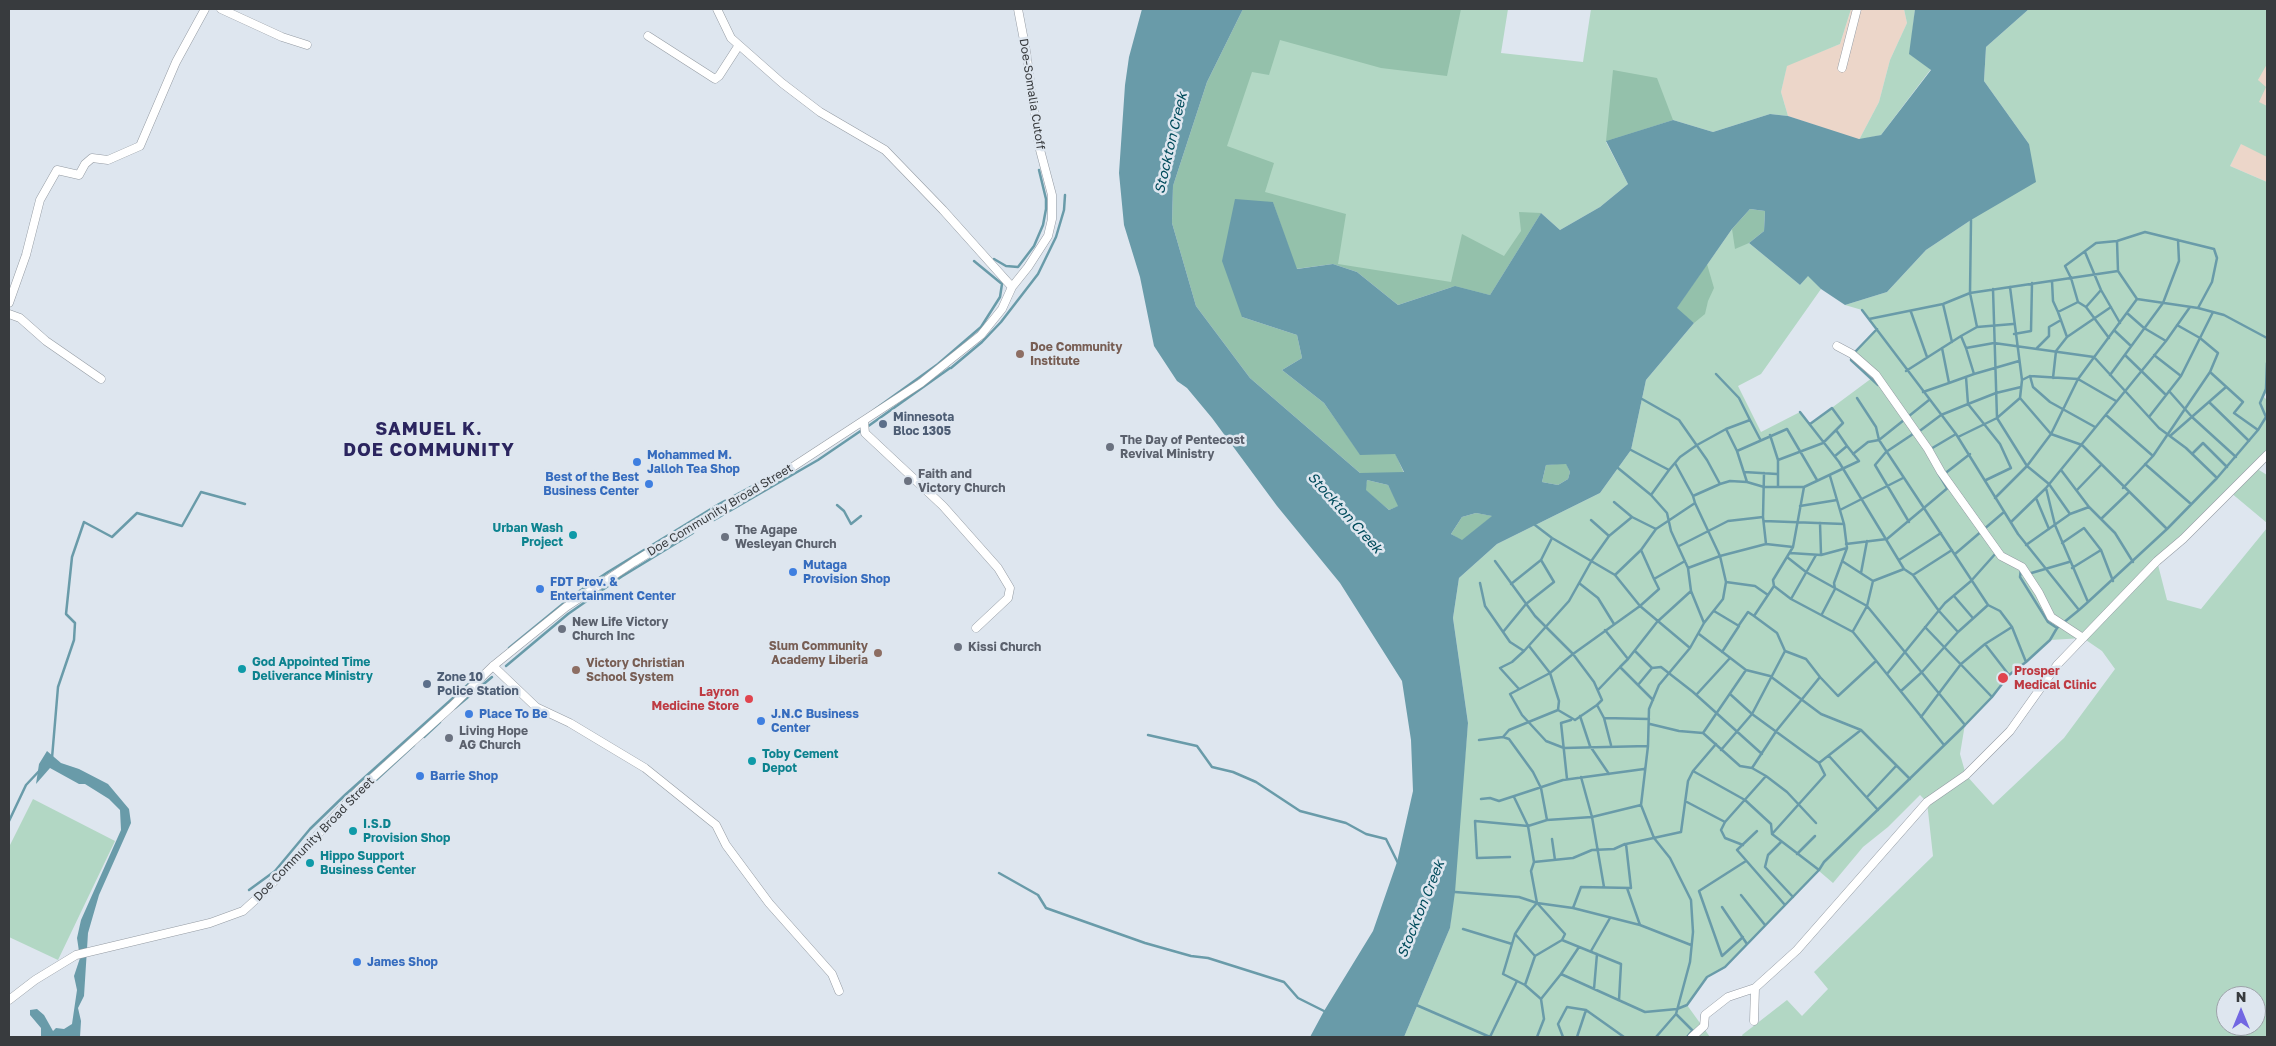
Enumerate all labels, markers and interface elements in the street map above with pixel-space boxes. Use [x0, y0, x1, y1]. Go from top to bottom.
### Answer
street label: Doe-Somalia Cutoff [1016, 37, 1048, 151]
water label: Stockton Creek [1151, 91, 1191, 195]
place label: Doe Community Institute [1030, 340, 1122, 368]
marker: Doe Community Institute [1014, 348, 1026, 360]
place label: Minnesota Bloc 1305 [893, 410, 954, 438]
district label: SAMUEL K. DOE COMMUNITY [342, 418, 516, 460]
marker: Minnesota Bloc 1305 [877, 418, 889, 430]
place label: The Day of Pentecost Revival Ministry [1120, 433, 1245, 461]
marker: The Day of Pentecost Revival Ministry [1104, 441, 1116, 453]
place label: Mohammed M. Jalloh Tea Shop [647, 448, 740, 476]
marker: Mohammed M. Jalloh Tea Shop [631, 456, 643, 468]
street label: Doe Community Broad Street [645, 461, 795, 559]
place label: Faith and Victory Church [918, 467, 1005, 495]
water label: Stockton Creek [1304, 469, 1386, 557]
place label: Best of the Best Business Center [543, 470, 639, 498]
marker: Faith and Victory Church [902, 475, 914, 487]
marker: Best of the Best Business Center [643, 478, 655, 490]
place label: Urban Wash Project [493, 521, 563, 549]
place label: The Agape Wesleyan Church [735, 523, 837, 551]
marker: Urban Wash Project [567, 529, 579, 541]
marker: The Agape Wesleyan Church [719, 531, 731, 543]
place label: Mutaga Provision Shop [803, 558, 890, 586]
marker: Mutaga Provision Shop [787, 566, 799, 578]
place label: FDT Prov. & Entertainment Center [550, 575, 676, 603]
marker: FDT Prov. & Entertainment Center [534, 583, 546, 595]
place label: New Life Victory Church Inc [572, 615, 669, 643]
marker: New Life Victory Church Inc [556, 623, 568, 635]
place label: Slum Community Academy Liberia [769, 639, 868, 667]
place label: Kissi Church [968, 640, 1041, 654]
marker: Kissi Church [952, 641, 964, 653]
marker: Slum Community Academy Liberia [872, 647, 884, 659]
place label: God Appointed Time Deliverance Ministry [252, 655, 373, 683]
place label: Victory Christian School System [586, 656, 685, 684]
marker: God Appointed Time Deliverance Ministry [236, 663, 248, 675]
marker: Victory Christian School System [570, 664, 582, 676]
place label: Prosper Medical Clinic [2014, 664, 2097, 692]
place label: Zone 10 Police Station [437, 670, 519, 698]
marker: Prosper Medical Clinic [1996, 671, 2010, 685]
marker: Zone 10 Police Station [421, 678, 433, 690]
place label: Layron Medicine Store [652, 685, 739, 713]
marker: Layron Medicine Store [743, 693, 755, 705]
place label: Place To Be [479, 707, 548, 721]
place label: J.N.C Business Center [771, 707, 859, 735]
marker: Place To Be [463, 708, 475, 720]
marker: J.N.C Business Center [755, 715, 767, 727]
place label: Living Hope AG Church [459, 724, 528, 752]
marker: Living Hope AG Church [443, 732, 455, 744]
place label: Toby Cement Depot [762, 747, 839, 775]
marker: Toby Cement Depot [746, 755, 758, 767]
place label: Barrie Shop [430, 769, 498, 783]
marker: Barrie Shop [414, 770, 426, 782]
street label: Doe Community Broad Street [251, 774, 377, 904]
place label: I.S.D Provision Shop [363, 817, 450, 845]
marker: I.S.D Provision Shop [347, 825, 359, 837]
place label: Hippo Support Business Center [320, 849, 416, 877]
marker: Hippo Support Business Center [304, 857, 316, 869]
water label: Stockton Creek [1394, 858, 1448, 960]
place label: James Shop [367, 955, 438, 969]
marker: James Shop [351, 956, 363, 968]
north arrow [2216, 986, 2266, 1036]
text: N [2236, 988, 2246, 1005]

